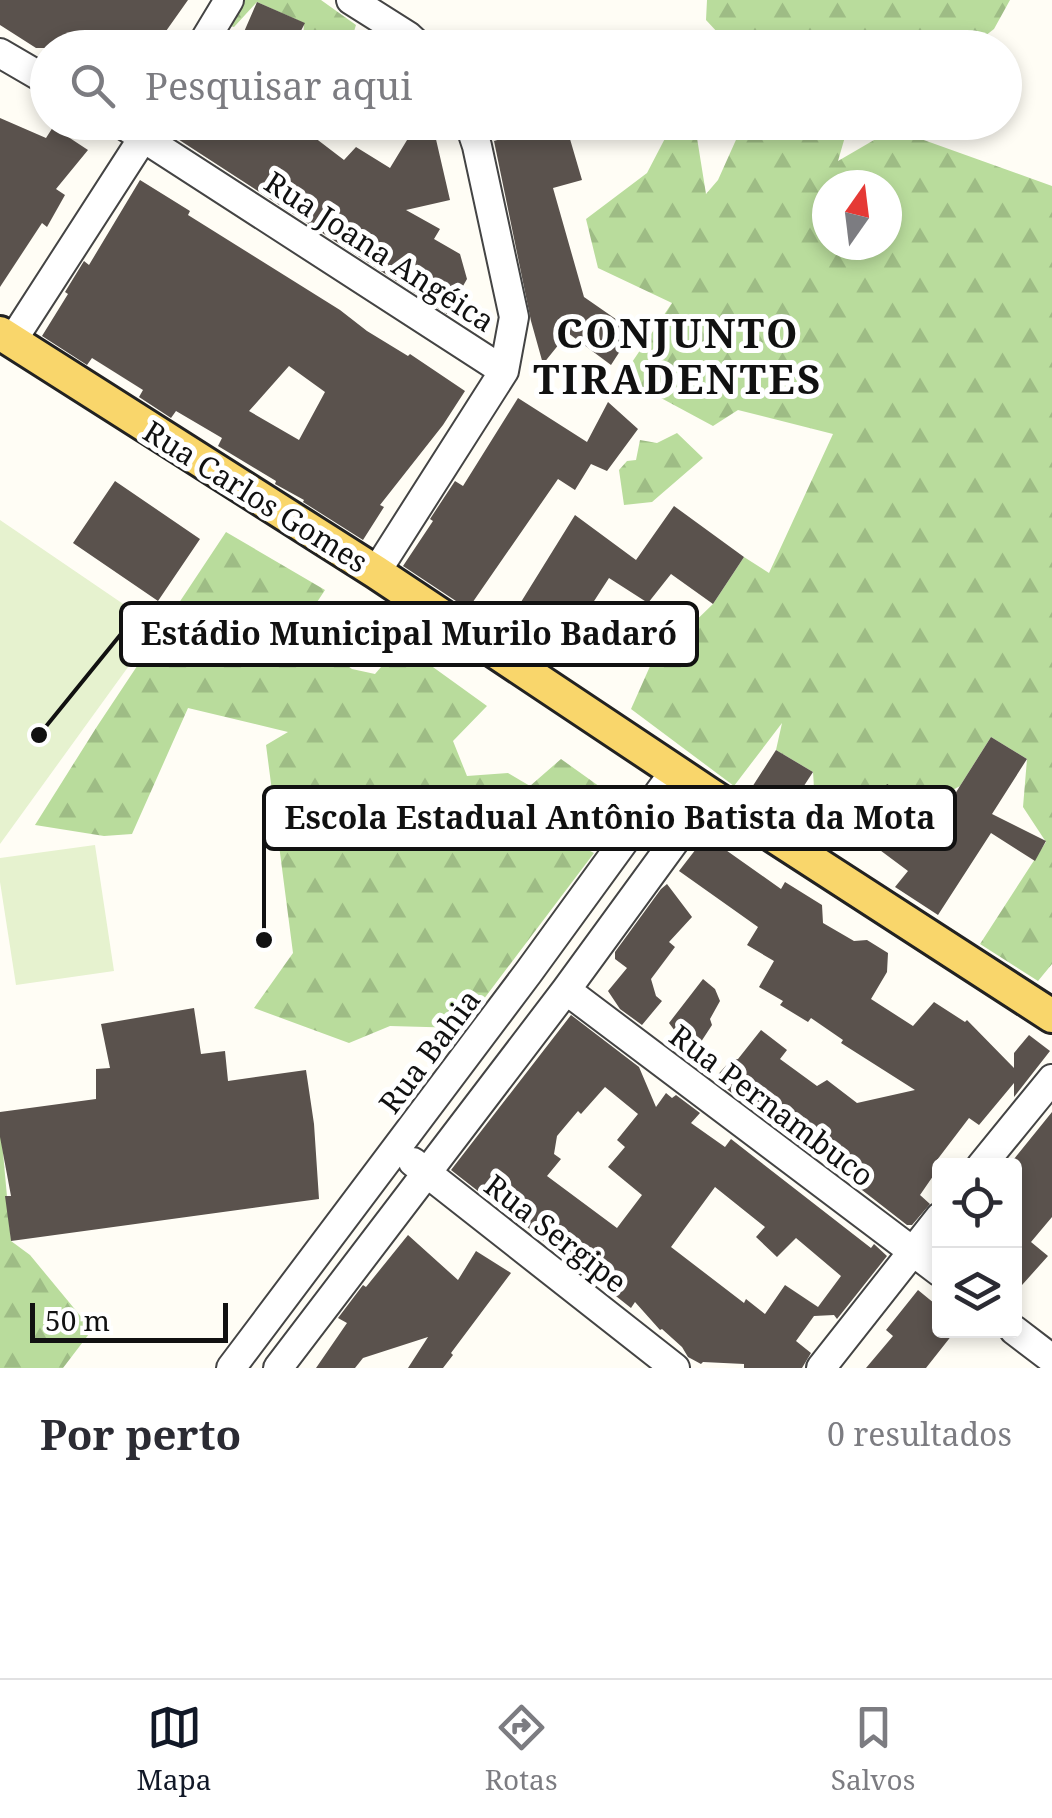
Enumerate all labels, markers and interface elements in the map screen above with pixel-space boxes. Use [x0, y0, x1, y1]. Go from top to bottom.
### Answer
search box [30, 30, 1022, 140]
icon: search [65, 58, 120, 113]
text: Pesquisar aqui [145, 59, 412, 111]
street label: Rua Joana Angéica [257, 161, 503, 341]
north arrow [812, 170, 902, 260]
district label: CONJUNTO TIRADENTES [533, 305, 823, 406]
street label: Rua Carlos Gomes [136, 410, 376, 582]
callout: Estádio Municipal Murilo Badaró [121, 603, 697, 665]
text: Estádio Municipal Murilo Badaró [141, 611, 677, 654]
callout: Escola Estadual Antônio Batista da Mota [264, 787, 955, 849]
text: Escola Estadual Antônio Batista da Mota [285, 795, 935, 838]
street label: Rua Bahia [369, 981, 489, 1121]
street label: Rua Pernambuco [661, 1015, 883, 1195]
map controls [932, 1158, 1022, 1338]
button: locate [932, 1158, 1022, 1248]
street label: Rua Sergipe [476, 1164, 636, 1302]
button: layers [932, 1248, 1022, 1338]
scale bar [30, 1298, 228, 1342]
text: 50 m [45, 1301, 110, 1339]
text: Por perto [40, 1405, 241, 1462]
text: 0 resultados [827, 1412, 1012, 1455]
tab: Mapa [137, 1700, 212, 1798]
tab: Rotas [485, 1700, 558, 1798]
tab: Salvos [831, 1700, 915, 1798]

